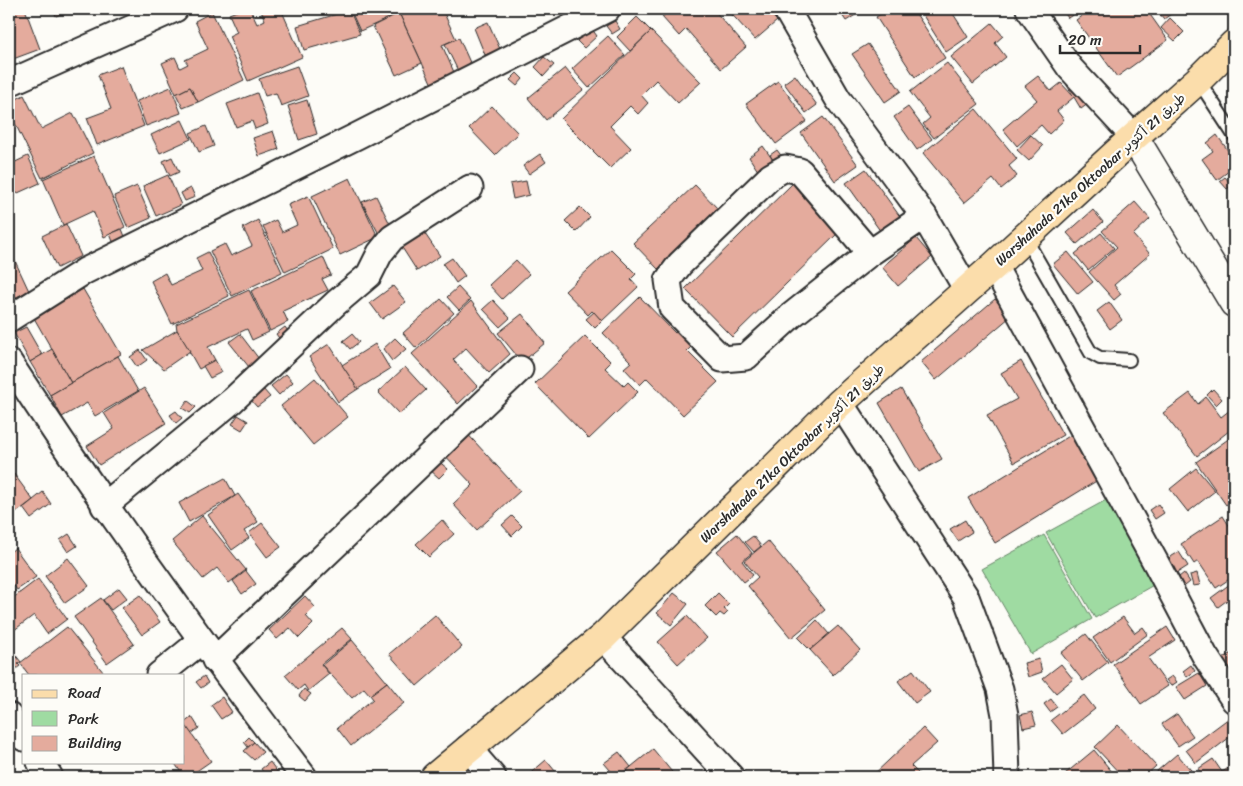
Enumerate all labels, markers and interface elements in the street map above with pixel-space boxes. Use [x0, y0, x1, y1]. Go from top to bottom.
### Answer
scale bar [1060, 22, 1140, 54]
text: 20 m [1068, 27, 1102, 53]
street label: Warshahada 21ka Oktoobar طريق 21 أكتوبر [989, 86, 1192, 272]
street label: Warshahada 21ka Oktoobar طريق 21 أكتوبر [694, 358, 891, 549]
legend [22, 674, 185, 764]
text: Road [68, 680, 101, 706]
text: Park [68, 706, 99, 732]
text: Building [68, 730, 122, 756]

